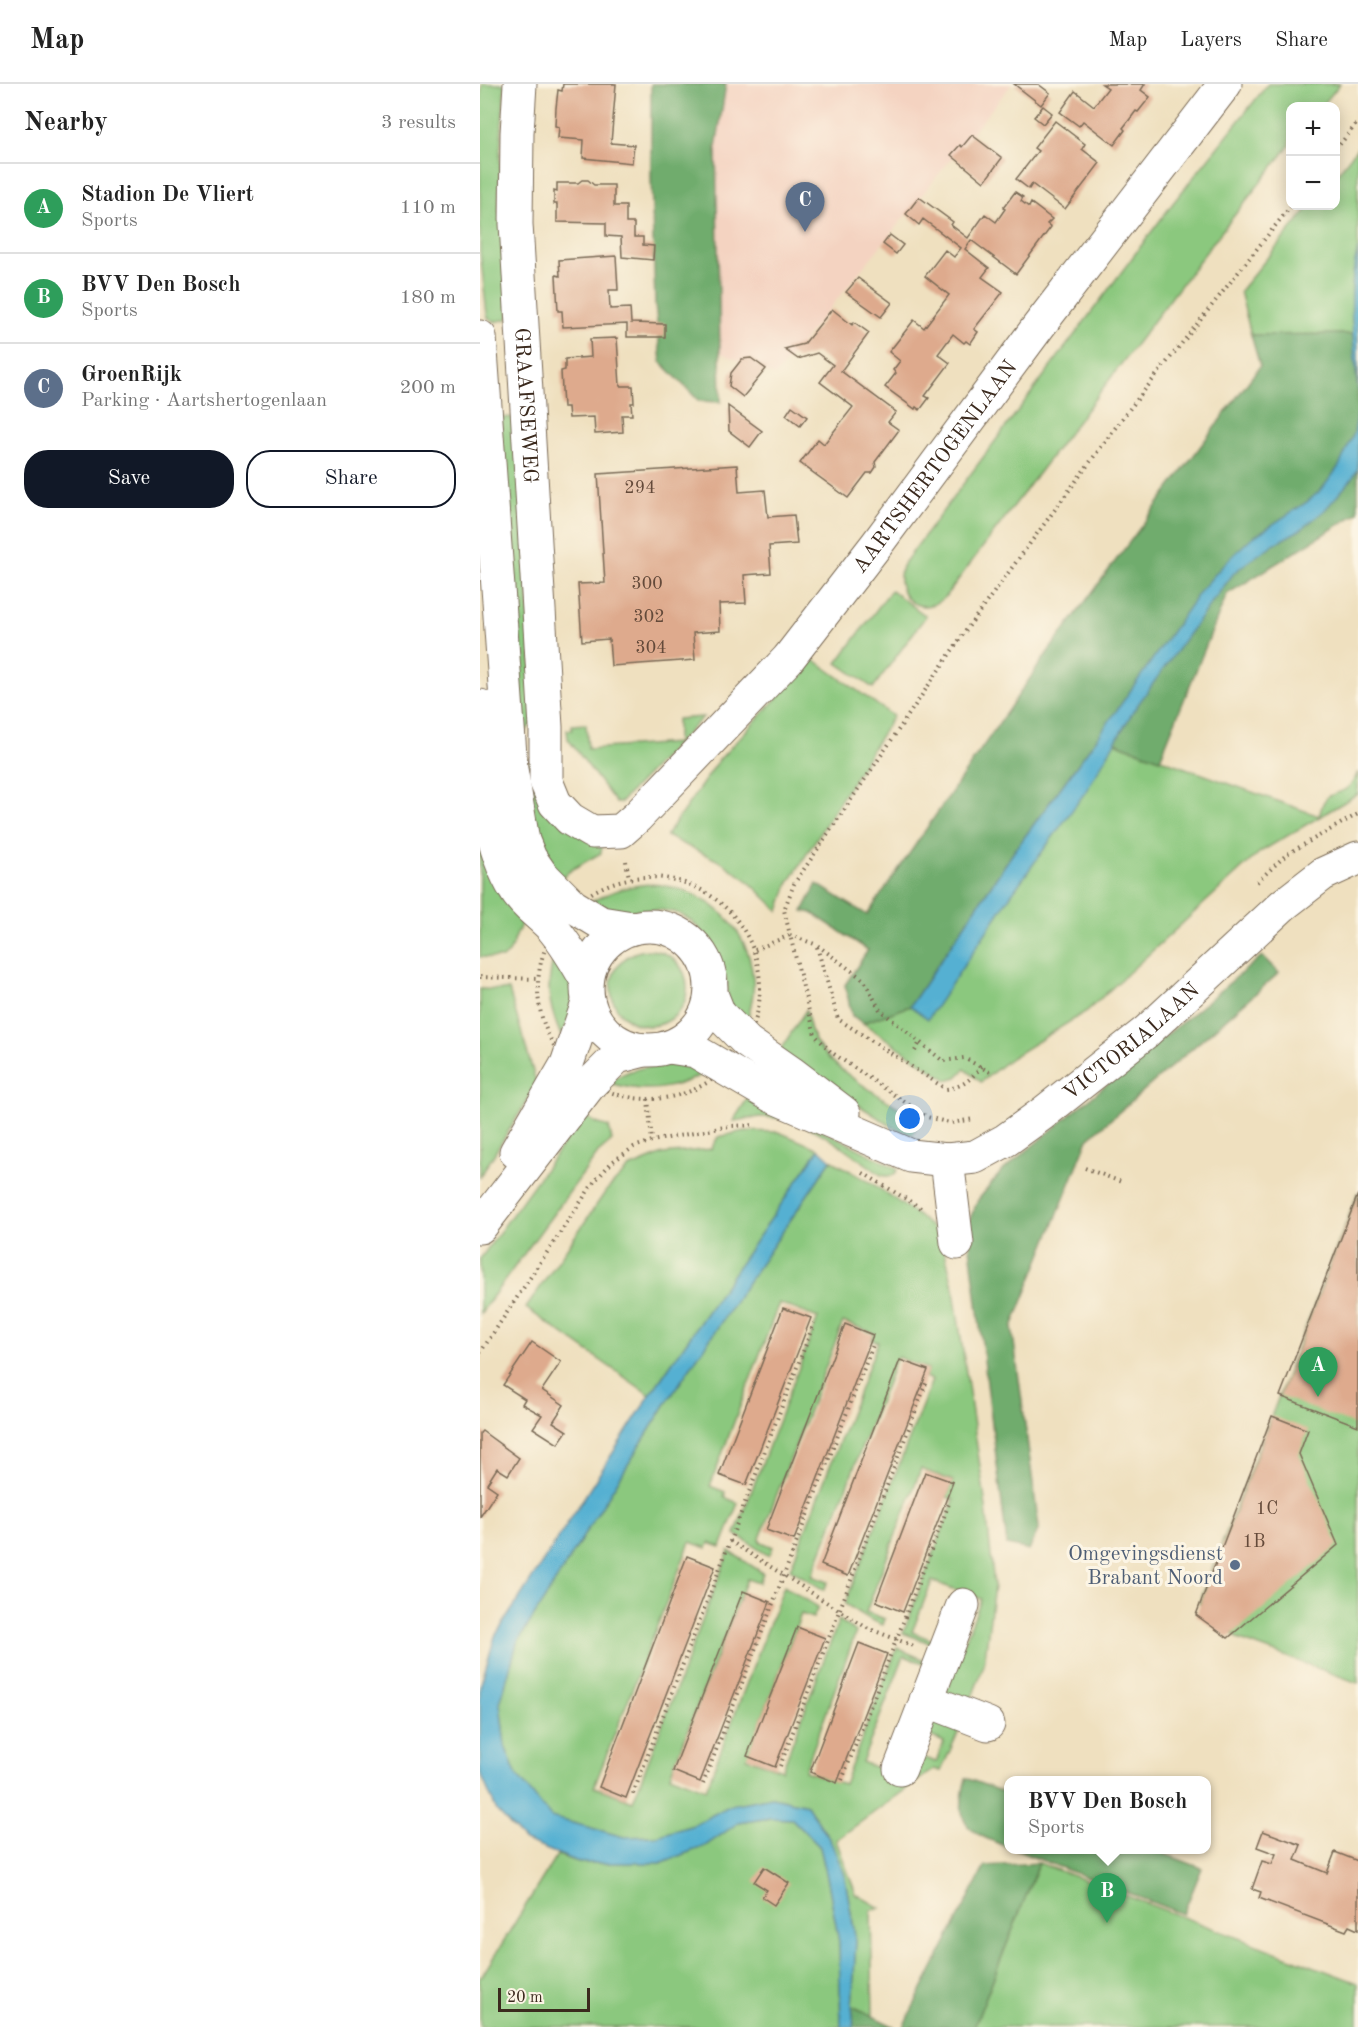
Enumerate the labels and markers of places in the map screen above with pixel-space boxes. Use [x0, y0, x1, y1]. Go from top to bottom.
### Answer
pin: C [786, 182, 824, 232]
pin: A [1298, 1348, 1338, 1397]
place label: Omgevingsdienst Brabant Noord [1068, 1544, 1223, 1589]
marker: Omgevingsdienst Brabant Noord [1228, 1558, 1242, 1572]
pin: B [1088, 1874, 1126, 1923]

